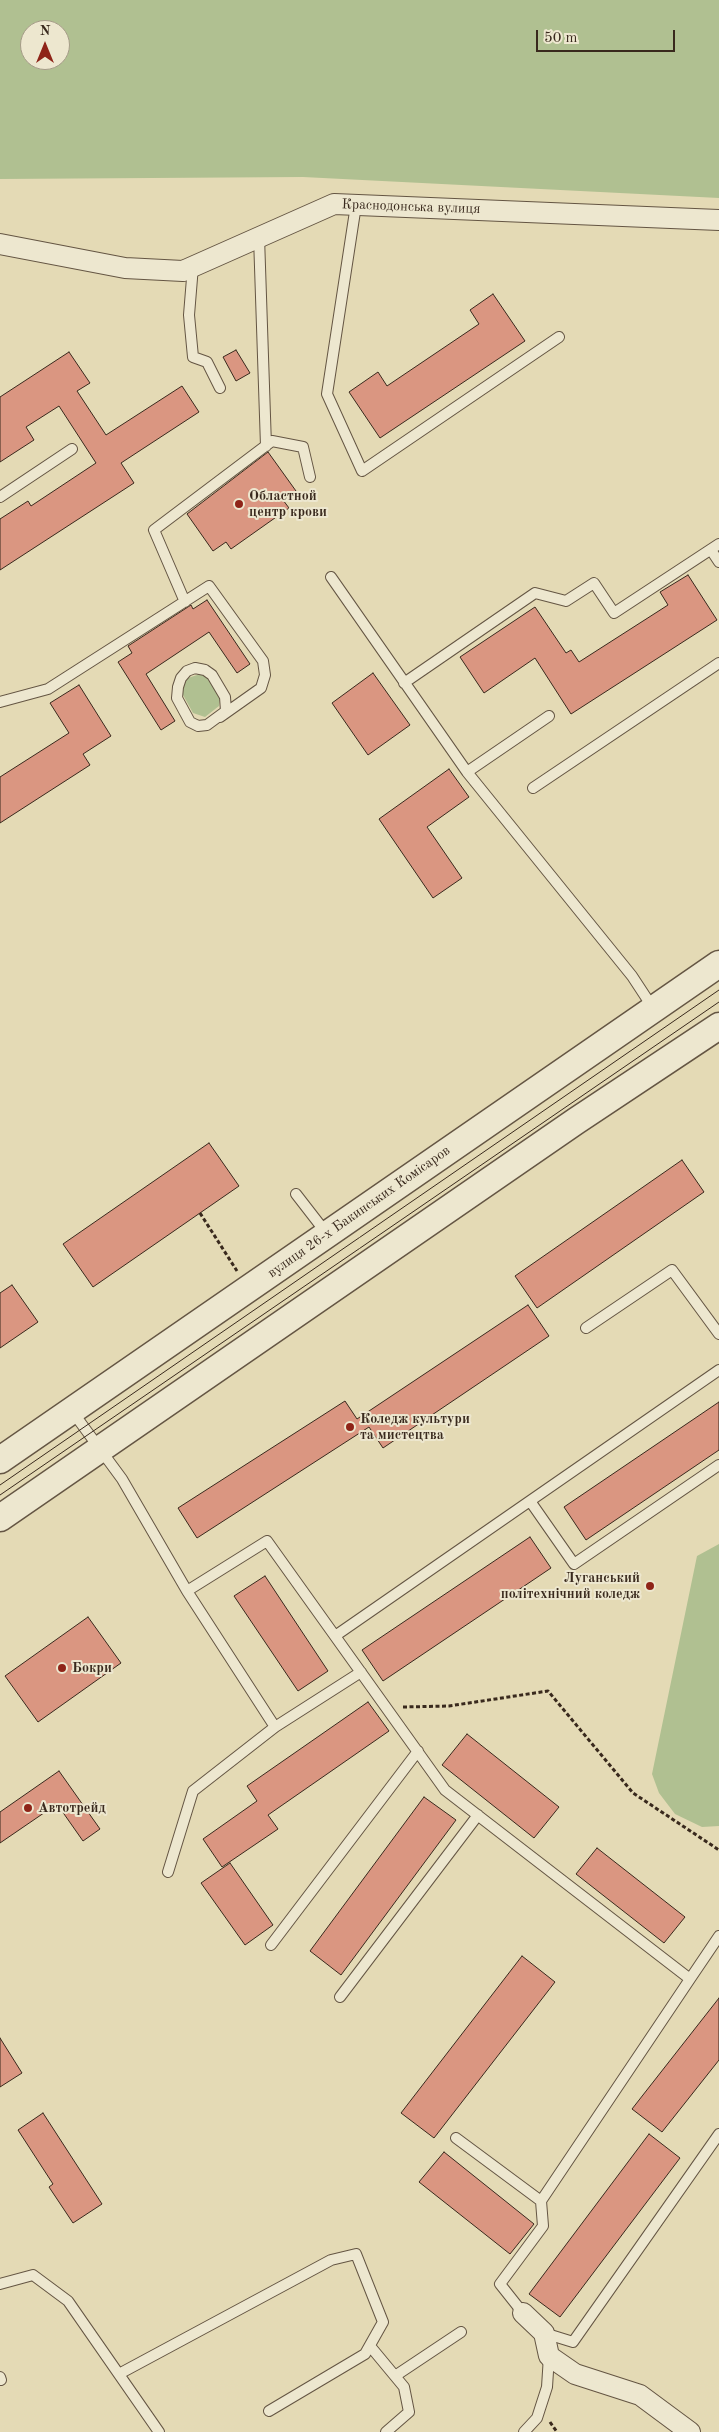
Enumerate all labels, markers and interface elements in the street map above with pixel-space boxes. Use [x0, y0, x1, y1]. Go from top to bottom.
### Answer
north arrow [20, 20, 70, 70]
scale bar [539, 20, 678, 52]
text: N [40, 24, 50, 38]
text: 50 m [544, 31, 578, 46]
street label: Краснодонська вулиця [341, 196, 481, 218]
place label: Областной центр крови [249, 488, 327, 520]
marker: Областной центр крови [233, 498, 245, 510]
street label: вулиця 26-х Бакинських Комісаров [264, 1142, 454, 1282]
place label: Коледж культури та мистецтва [360, 1411, 470, 1444]
marker: Коледж культури та мистецтва [344, 1421, 356, 1433]
place label: Луганський політехнічний коледж [501, 1570, 640, 1602]
marker: Луганський політехнічний коледж [644, 1580, 656, 1592]
place label: Бокри [72, 1660, 112, 1676]
marker: Бокри [56, 1662, 68, 1674]
place label: Автотрейд [38, 1800, 106, 1816]
marker: Автотрейд [22, 1802, 34, 1814]

